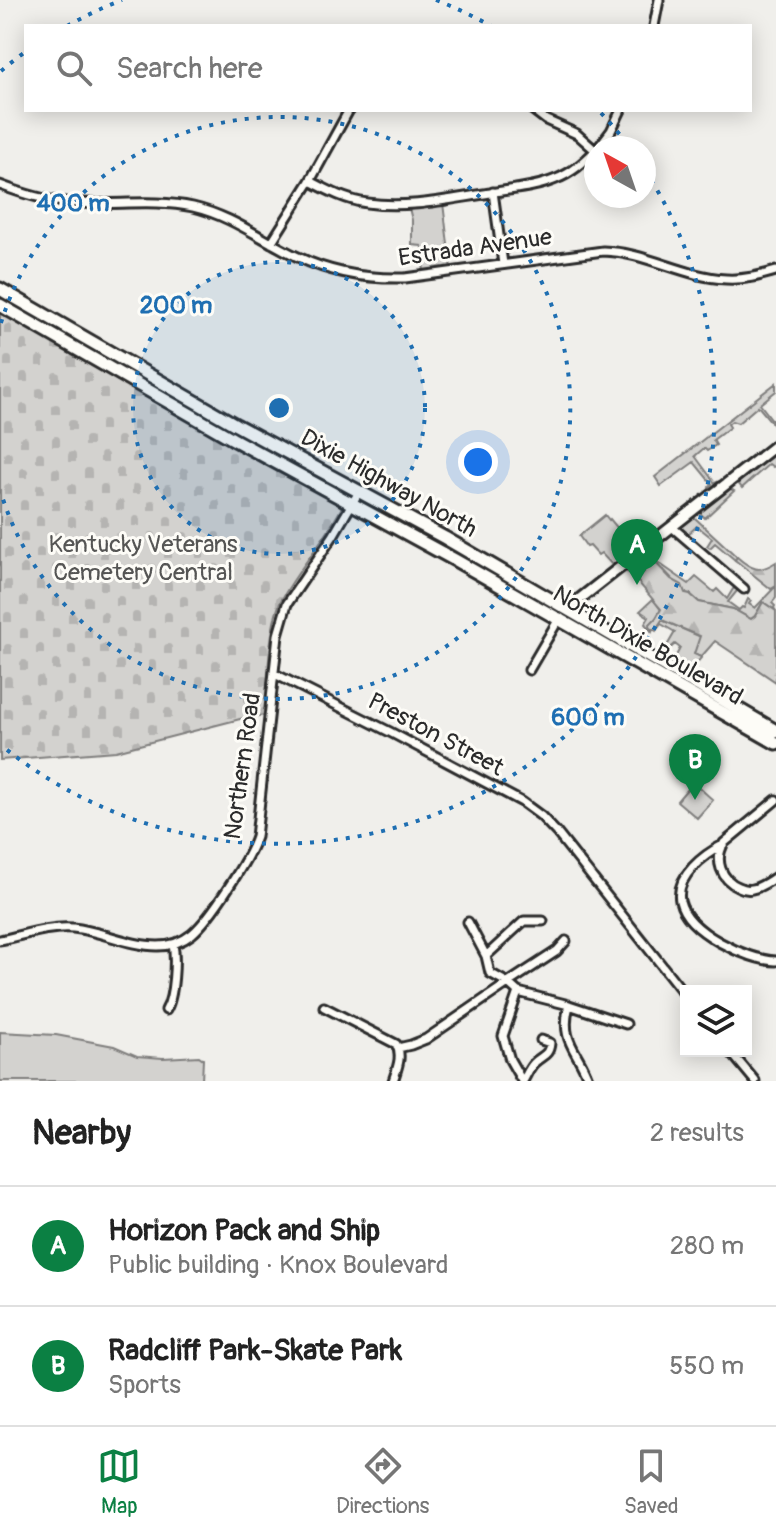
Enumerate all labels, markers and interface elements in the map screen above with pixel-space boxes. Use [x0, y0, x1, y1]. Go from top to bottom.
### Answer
search box [24, 24, 752, 112]
icon: search [52, 46, 96, 90]
text: Search here [116, 50, 263, 87]
north arrow [584, 136, 656, 208]
text: 400 m [36, 189, 110, 218]
street label: Estrada Avenue [397, 222, 554, 273]
text: 200 m [140, 291, 212, 320]
centre of rings [265, 394, 293, 422]
street label: Dixie Highway North [296, 423, 482, 544]
your location [458, 442, 498, 482]
pin: A [611, 519, 663, 585]
park label: Kentucky Veterans Cemetery Central [48, 530, 238, 587]
street label: North Dixie Boulevard [548, 579, 748, 712]
street label: Preston Street [363, 687, 509, 783]
street label: Northern Road [218, 691, 267, 841]
text: 600 m [551, 703, 625, 732]
pin: B [669, 734, 721, 800]
map controls [680, 985, 752, 1057]
button: layers [680, 985, 752, 1057]
text: Nearby [32, 1112, 131, 1155]
text: 2 results [650, 1117, 744, 1149]
text: Horizon Pack and Ship [108, 1212, 380, 1249]
text: A [50, 1230, 66, 1262]
text: 280 m [670, 1230, 744, 1262]
text: Public building · Knox Boulevard [108, 1249, 448, 1281]
text: Radcliff Park-Skate Park [108, 1332, 402, 1369]
text: B [51, 1350, 65, 1382]
text: 550 m [669, 1350, 744, 1382]
text: Sports [108, 1369, 181, 1401]
tab: Map [97, 1444, 141, 1520]
tab: Directions [336, 1444, 429, 1520]
tab: Saved [624, 1444, 679, 1520]

